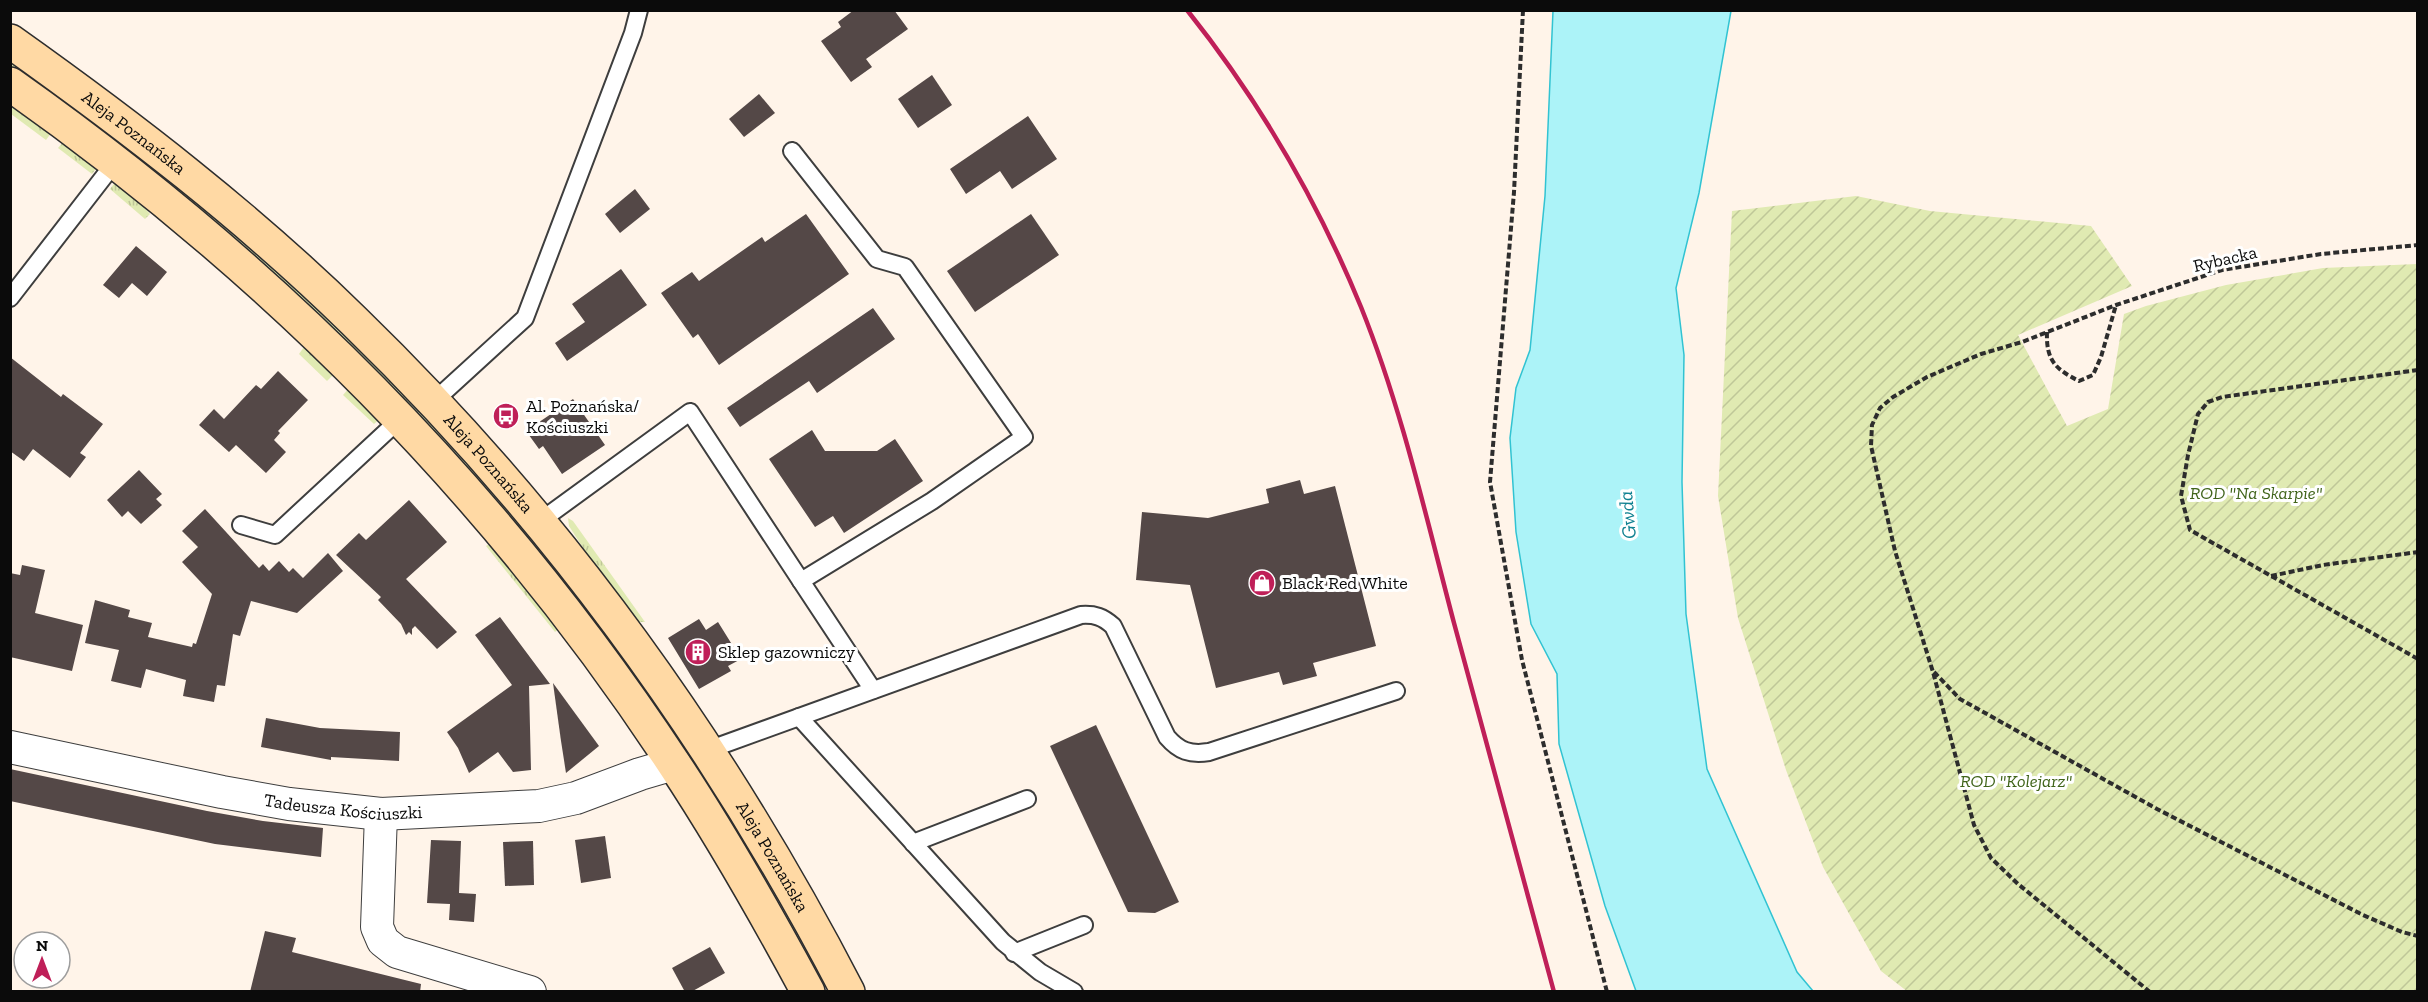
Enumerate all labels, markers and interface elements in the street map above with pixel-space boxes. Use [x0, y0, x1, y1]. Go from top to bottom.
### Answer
street label: Aleja Poznańska [78, 86, 190, 180]
street label: Rybacka [2191, 241, 2259, 277]
place label: Al. Poznańska/ Kościuszki [526, 395, 639, 438]
bus stop icon: Al. Poznańska/ Kościuszki [491, 401, 521, 431]
street label: Aleja Poznańska [439, 409, 538, 518]
park label: ROD "Na Skarpie" [2190, 482, 2323, 504]
water label: Gwda [1613, 490, 1641, 540]
shop icon: Black Red White [1247, 568, 1277, 598]
place label: Black Red White [1282, 572, 1408, 594]
building icon: Sklep gazowniczy [683, 637, 713, 667]
place label: Sklep gazowniczy [718, 641, 856, 663]
park label: ROD "Kolejarz" [1960, 770, 2072, 792]
street label: Tadeusza Kościuszki [262, 789, 423, 825]
street label: Aleja Poznańska [731, 797, 814, 916]
north arrow [12, 930, 72, 990]
text: N [36, 936, 48, 955]

